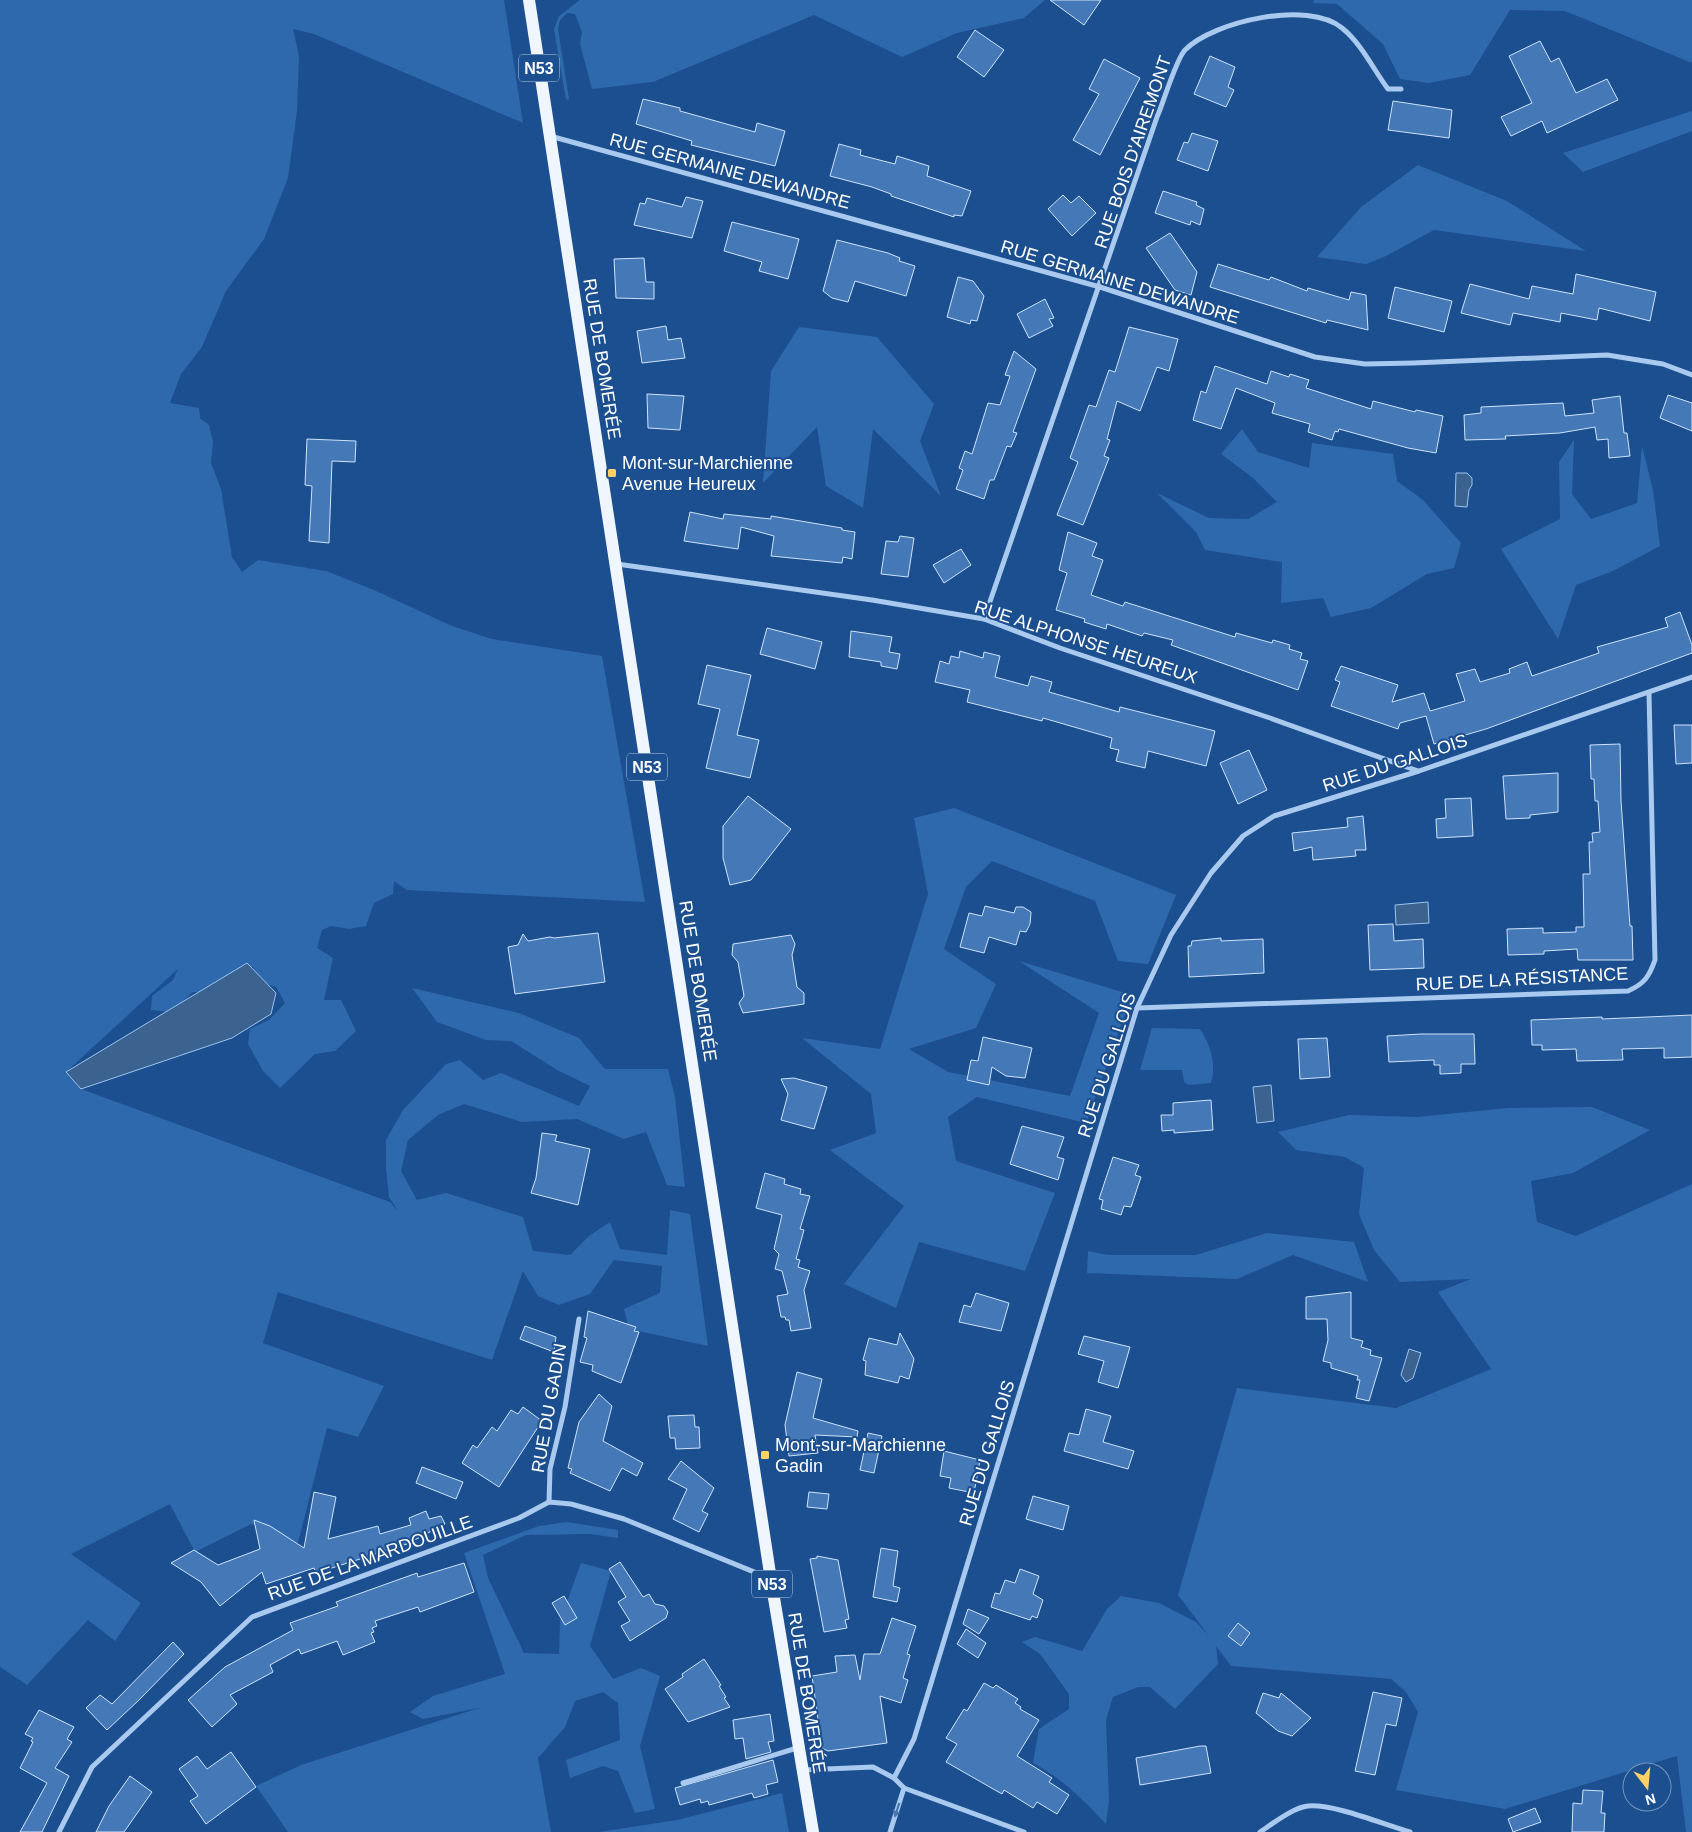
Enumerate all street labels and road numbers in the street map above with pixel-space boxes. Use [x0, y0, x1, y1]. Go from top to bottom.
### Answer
street label: RUE BOIS D'AIREMONT [1091, 53, 1175, 251]
road number: N53 [519, 54, 559, 82]
street label: RUE GERMAINE DEWANDRE [607, 129, 853, 213]
street label: RUE GERMAINE DEWANDRE [998, 236, 1242, 328]
street label: RUE DE BOMERÉE [579, 277, 625, 441]
street label: RUE ALPHONSE HEUREUX [972, 596, 1200, 688]
street label: RUE DU GALLOIS [1320, 730, 1470, 796]
road number: N53 [627, 754, 667, 780]
street label: RUE DE BOMERÉE [675, 899, 721, 1063]
street label: RUE DE LA RÉSISTANCE [1415, 963, 1629, 995]
street label: RUE DU GALLOIS [1074, 990, 1140, 1140]
street label: RUE DU GADIN [528, 1342, 570, 1474]
street label: RUE DU GALLOIS [955, 1378, 1019, 1528]
street label: RUE DE LA MARDOUILLE [265, 1512, 475, 1604]
road number: N53 [752, 1570, 792, 1598]
street label: RUE DE BOMERÉE [784, 1611, 830, 1775]

